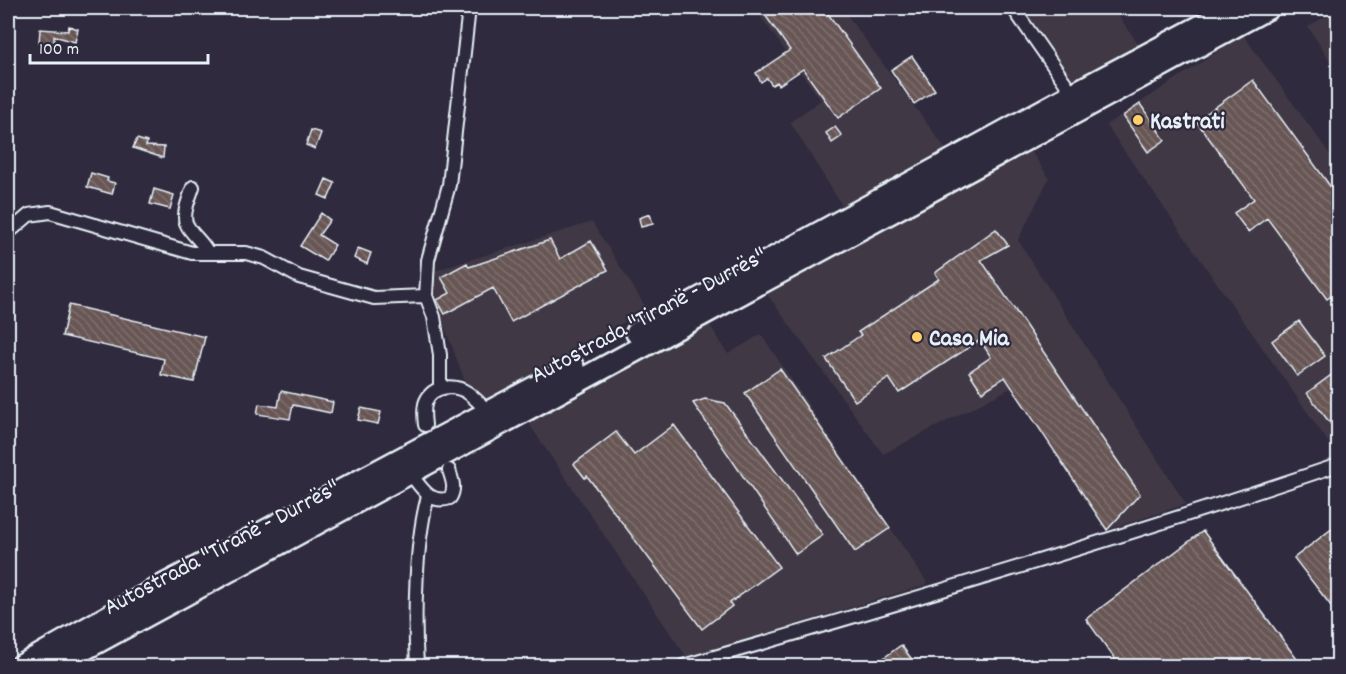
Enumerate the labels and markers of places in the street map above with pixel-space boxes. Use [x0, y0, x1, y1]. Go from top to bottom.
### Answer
place label: Kastrati [1150, 106, 1225, 140]
marker: Kastrati [1131, 113, 1145, 127]
place label: Casa Mia [929, 323, 1009, 357]
marker: Casa Mia [910, 330, 924, 344]

